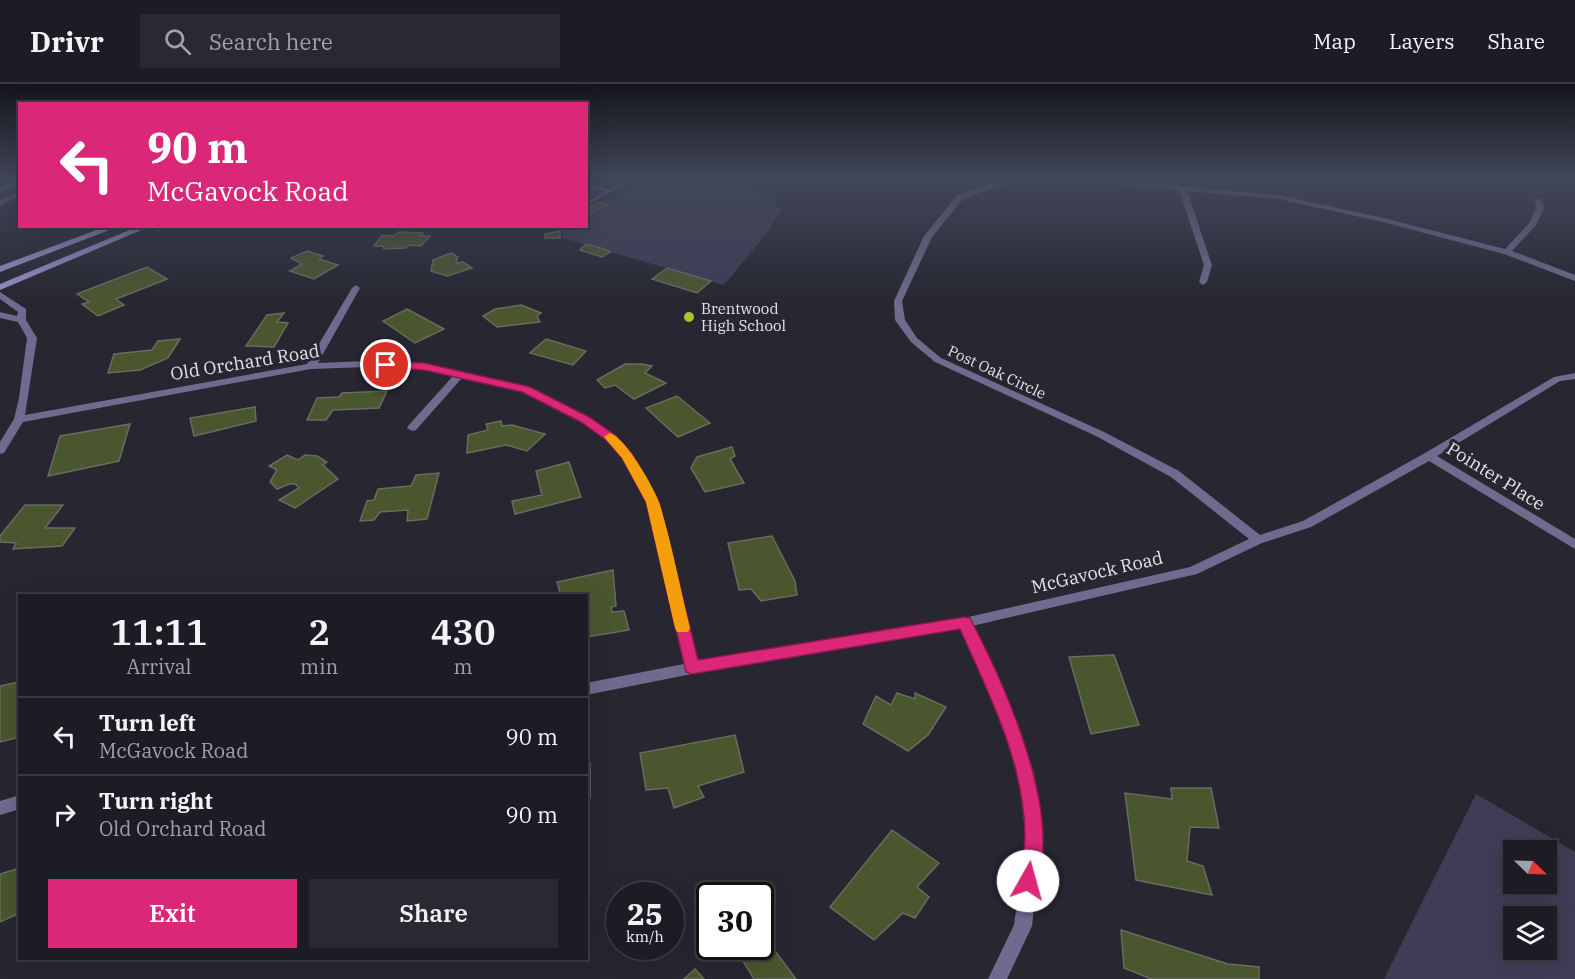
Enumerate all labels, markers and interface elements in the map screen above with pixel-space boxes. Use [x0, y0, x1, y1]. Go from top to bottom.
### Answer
search box [140, 14, 560, 68]
text: Drivr [30, 23, 104, 60]
icon: search [161, 25, 194, 58]
text: Search here [209, 27, 333, 56]
text: Map [1313, 27, 1356, 55]
text: Layers [1389, 27, 1455, 55]
text: Share [1488, 27, 1545, 55]
text: 90 m [147, 120, 248, 175]
icon: left [48, 126, 126, 204]
text: McGavock Road [147, 173, 349, 208]
place label: Brentwood High School [701, 299, 786, 335]
marker: Brentwood High School [682, 310, 696, 324]
street label: Old Orchard Road [169, 339, 321, 385]
pin [360, 339, 411, 390]
street label: Post Oak Circle [945, 341, 1049, 403]
icon: arrive [369, 348, 402, 381]
street label: Pointer Place [1443, 437, 1549, 515]
street label: McGavock Road [1029, 546, 1165, 598]
text: 11:11 [110, 608, 208, 655]
text: 2 [308, 608, 330, 655]
text: 430 [431, 608, 496, 655]
text: Arrival [126, 653, 192, 680]
text: min [300, 653, 338, 680]
text: m [454, 653, 473, 680]
text: Turn left [99, 708, 195, 737]
icon: left [48, 720, 81, 753]
text: 90 m [506, 722, 558, 751]
text: McGavock Road [99, 737, 248, 764]
text: Turn right [99, 786, 213, 815]
icon: right [48, 798, 81, 831]
text: 90 m [506, 800, 558, 829]
text: Old Orchard Road [99, 815, 266, 842]
north arrow [1503, 840, 1557, 894]
map controls [1503, 840, 1557, 960]
position arrow [996, 849, 1060, 913]
button: Exit [48, 879, 297, 948]
button: Share [309, 879, 558, 948]
speed limit sign: 30 [696, 882, 774, 960]
text: 25 [627, 894, 663, 933]
button: layers [1503, 906, 1557, 960]
text: km/h [626, 927, 664, 946]

